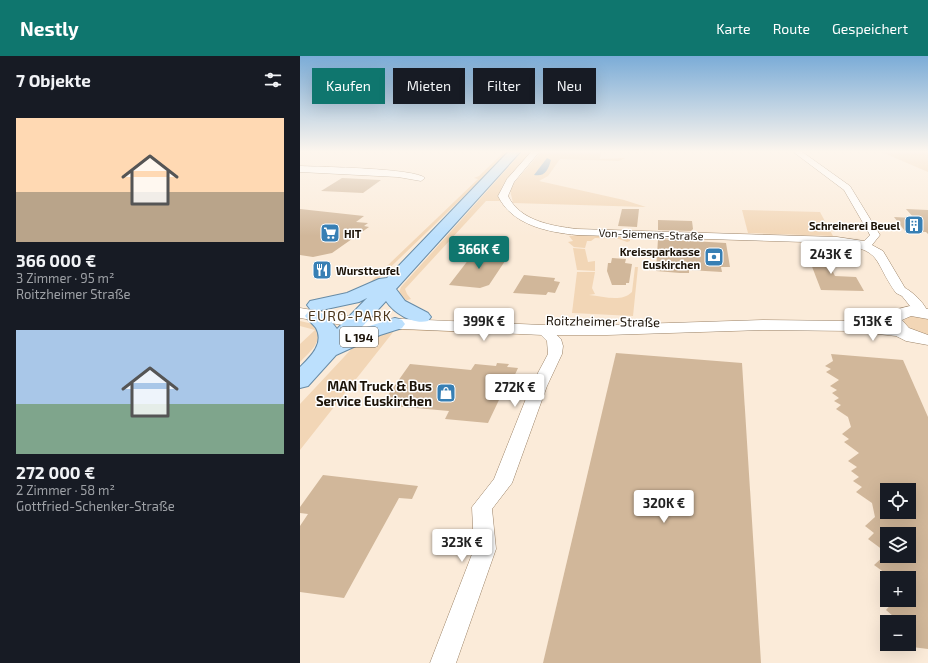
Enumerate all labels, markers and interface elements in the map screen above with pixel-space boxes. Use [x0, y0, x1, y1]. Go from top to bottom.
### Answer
text: Nestly [20, 17, 79, 40]
text: Karte [716, 20, 751, 37]
text: Route [773, 20, 810, 37]
text: Gespeichert [832, 20, 908, 37]
chip: Kaufen [312, 68, 385, 104]
chip: Mieten [393, 68, 465, 104]
chip: Filter [473, 68, 535, 104]
chip: Neu [543, 68, 596, 104]
icon: filters [262, 69, 284, 91]
text: 7 Objekte [16, 70, 91, 90]
icon: home [114, 144, 186, 216]
building icon: Schreinerei Beuel [903, 214, 925, 236]
place label: Schreinerei Beuel [809, 219, 900, 232]
supermarket icon: HIT [319, 222, 341, 244]
street label: Von-Siemens-Straße [598, 226, 704, 242]
place label: HIT [344, 227, 362, 240]
pin: 366K € [446, 236, 512, 270]
text: 366K € [458, 241, 500, 257]
pin: 243K € [798, 241, 864, 275]
place label: Kreissparkasse Euskirchen [620, 245, 700, 271]
bank icon: Kreissparkasse Euskirchen [703, 246, 725, 268]
text: 243K € [810, 246, 852, 262]
text: 366 000 € [16, 250, 96, 270]
restaurant icon: Wurstteufel [311, 259, 333, 281]
place label: Wurstteufel [336, 264, 400, 277]
text: 3 Zimmer · 95 m² [16, 270, 114, 286]
text: Roitzheimer Straße [16, 286, 130, 302]
district label: EURO-PARK [308, 307, 392, 324]
pin: 399K € [451, 308, 517, 342]
pin: 513K € [840, 308, 906, 342]
street label: Roitzheimer Straße [546, 312, 660, 330]
text: 399K € [463, 313, 505, 329]
text: 513K € [853, 313, 893, 329]
road number: L 194 [340, 327, 378, 347]
icon: home [114, 356, 186, 428]
pin: 272K € [482, 374, 548, 408]
place label: MAN Truck & Bus Service Euskirchen [316, 378, 432, 409]
text: 272K € [494, 379, 536, 395]
shop icon: MAN Truck & Bus Service Euskirchen [435, 382, 457, 404]
text: 272 000 € [16, 462, 95, 482]
text: 2 Zimmer · 58 m² [16, 482, 115, 498]
map controls [880, 483, 916, 651]
button: locate [880, 483, 916, 519]
pin: 320K € [631, 490, 697, 524]
text: 320K € [643, 495, 685, 511]
text: Gottfried-Schenker-Straße [16, 498, 175, 514]
button: layers [880, 527, 916, 563]
pin: 323K € [429, 529, 495, 563]
text: 323K € [441, 534, 483, 550]
button: + [880, 571, 916, 607]
button: − [880, 615, 916, 651]

